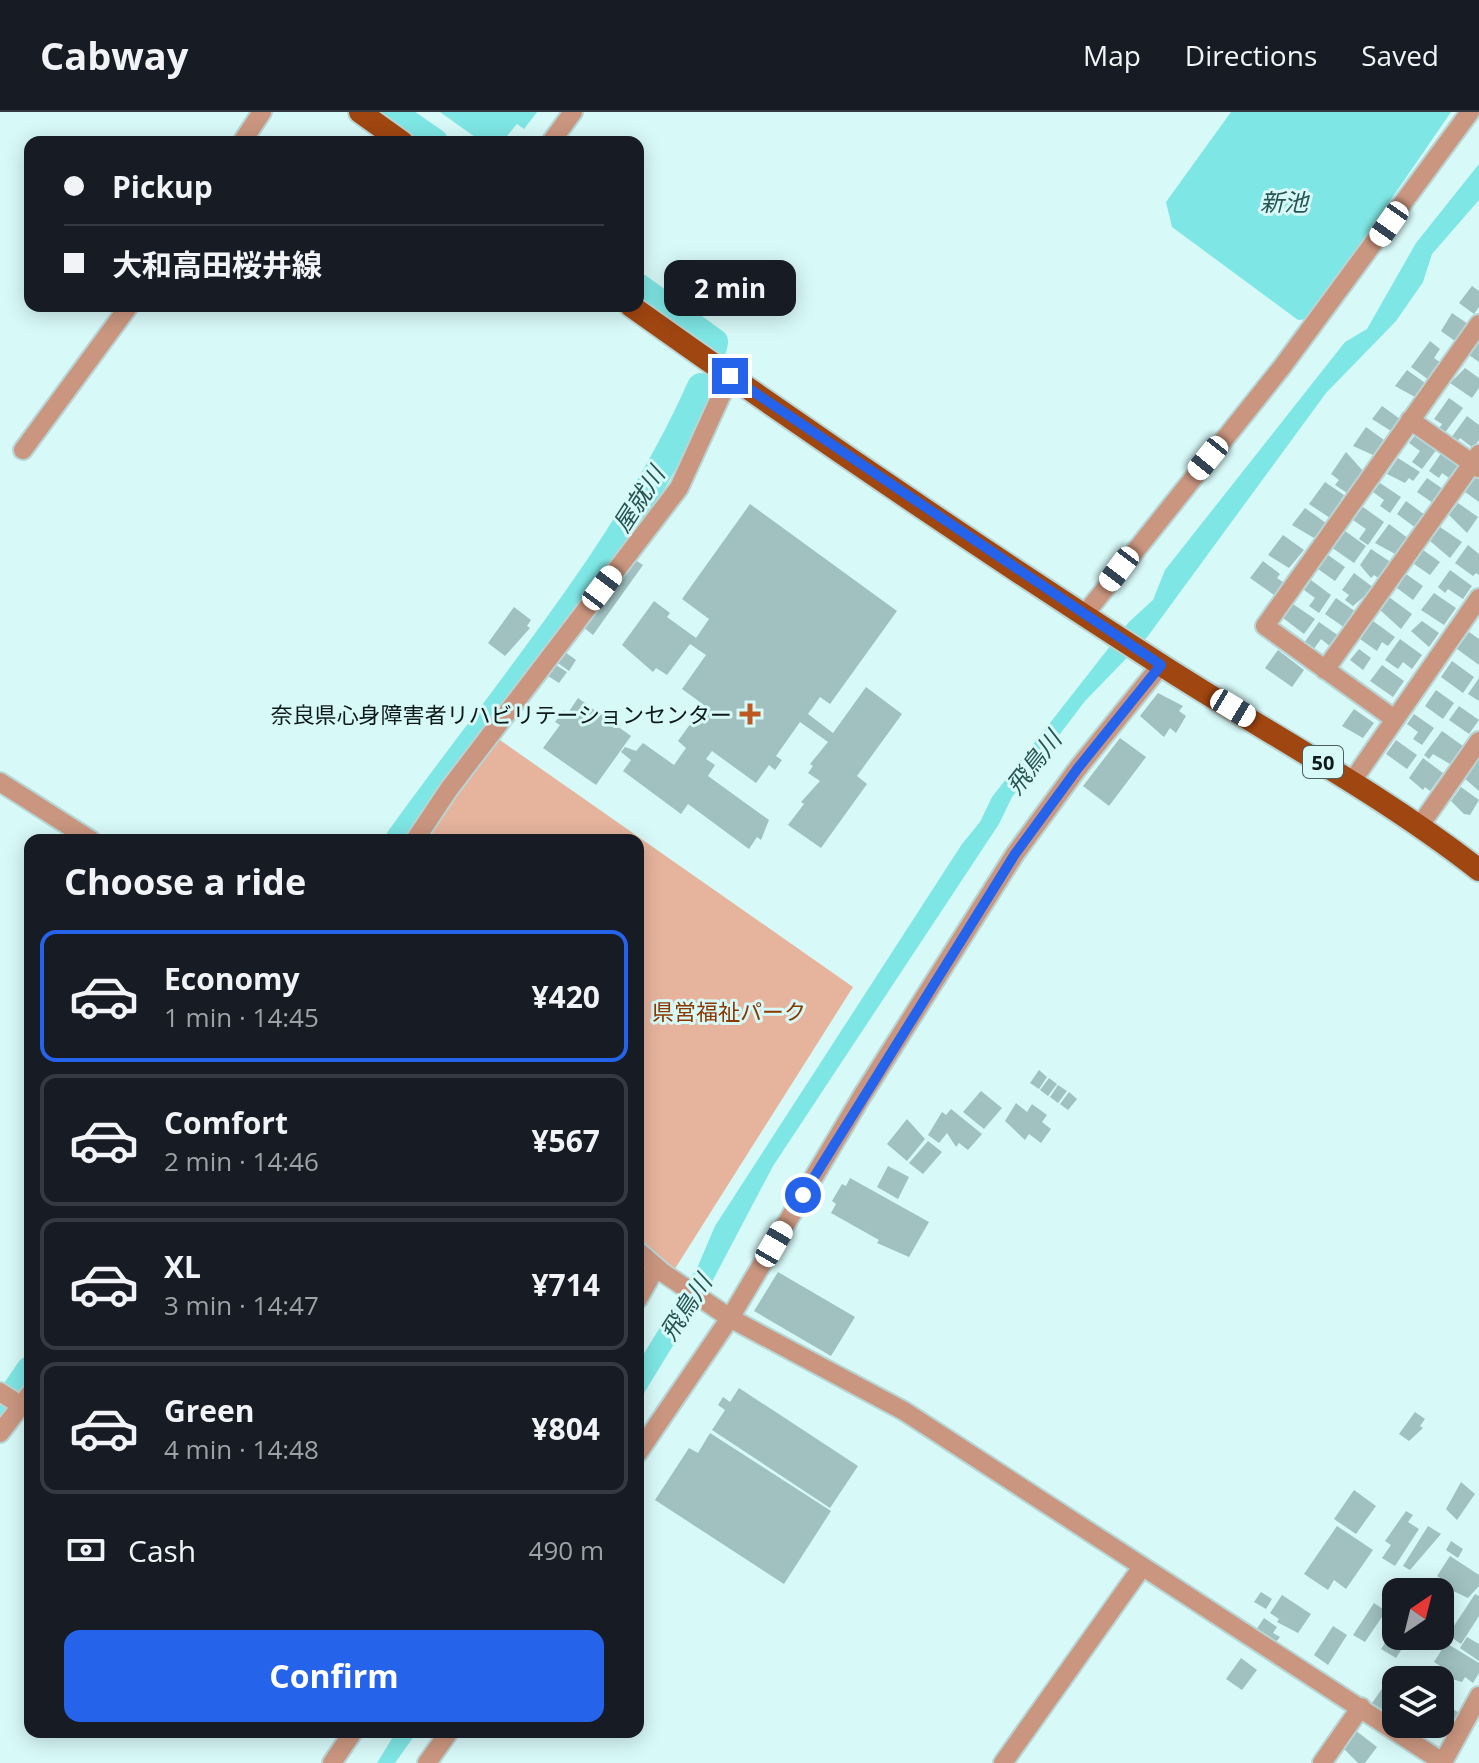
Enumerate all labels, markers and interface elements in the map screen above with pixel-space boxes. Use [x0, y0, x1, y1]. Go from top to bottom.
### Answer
text: Cabway [40, 29, 188, 81]
text: Map [1083, 36, 1141, 74]
text: Directions [1185, 36, 1317, 74]
text: Saved [1361, 36, 1439, 74]
text: Pickup [112, 166, 213, 207]
water label: 新池 [1260, 185, 1310, 218]
car [1365, 197, 1413, 251]
text: 大和高田桜井線 [112, 244, 322, 285]
callout: 2 min [664, 260, 796, 316]
text: 2 min [694, 270, 766, 306]
route end [712, 358, 748, 394]
car [1184, 432, 1232, 484]
water label: 屋就川 [605, 457, 673, 538]
car [1095, 543, 1143, 595]
car [578, 562, 626, 614]
car [1206, 685, 1260, 731]
place label: 奈良県心身障害者リハビリテーションセンター [270, 699, 732, 729]
marker: 奈良県心身障害者リハビリテーションセンター [739, 703, 761, 725]
water label: 飛鳥川 [998, 721, 1070, 801]
road number: 50 [1303, 746, 1343, 778]
text: Choose a ride [64, 857, 306, 906]
text: Economy [164, 958, 300, 999]
icon: car [68, 960, 140, 1032]
text: ¥420 [531, 976, 600, 1017]
park label: 県営福祉パーク [652, 996, 806, 1026]
text: 1 min · 14:45 [164, 999, 319, 1035]
text: Comfort [164, 1102, 288, 1143]
icon: car [68, 1104, 140, 1176]
text: ¥567 [531, 1120, 600, 1161]
text: 2 min · 14:46 [164, 1143, 319, 1179]
route start [785, 1177, 821, 1213]
car [752, 1217, 796, 1271]
text: XL [164, 1246, 201, 1287]
icon: car [68, 1248, 140, 1320]
text: ¥714 [531, 1264, 600, 1305]
water label: 飛鳥川 [652, 1265, 720, 1346]
text: 3 min · 14:47 [164, 1287, 319, 1323]
text: Green [164, 1390, 255, 1431]
icon: car [68, 1392, 140, 1464]
text: ¥804 [531, 1408, 600, 1449]
text: 4 min · 14:48 [164, 1431, 319, 1467]
icon: cash [64, 1528, 108, 1572]
text: Cash [128, 1530, 196, 1571]
text: 490 m [529, 1532, 604, 1568]
north arrow [1382, 1578, 1454, 1650]
map controls [1382, 1578, 1454, 1738]
button: Confirm [64, 1630, 604, 1722]
button: layers [1382, 1666, 1454, 1738]

